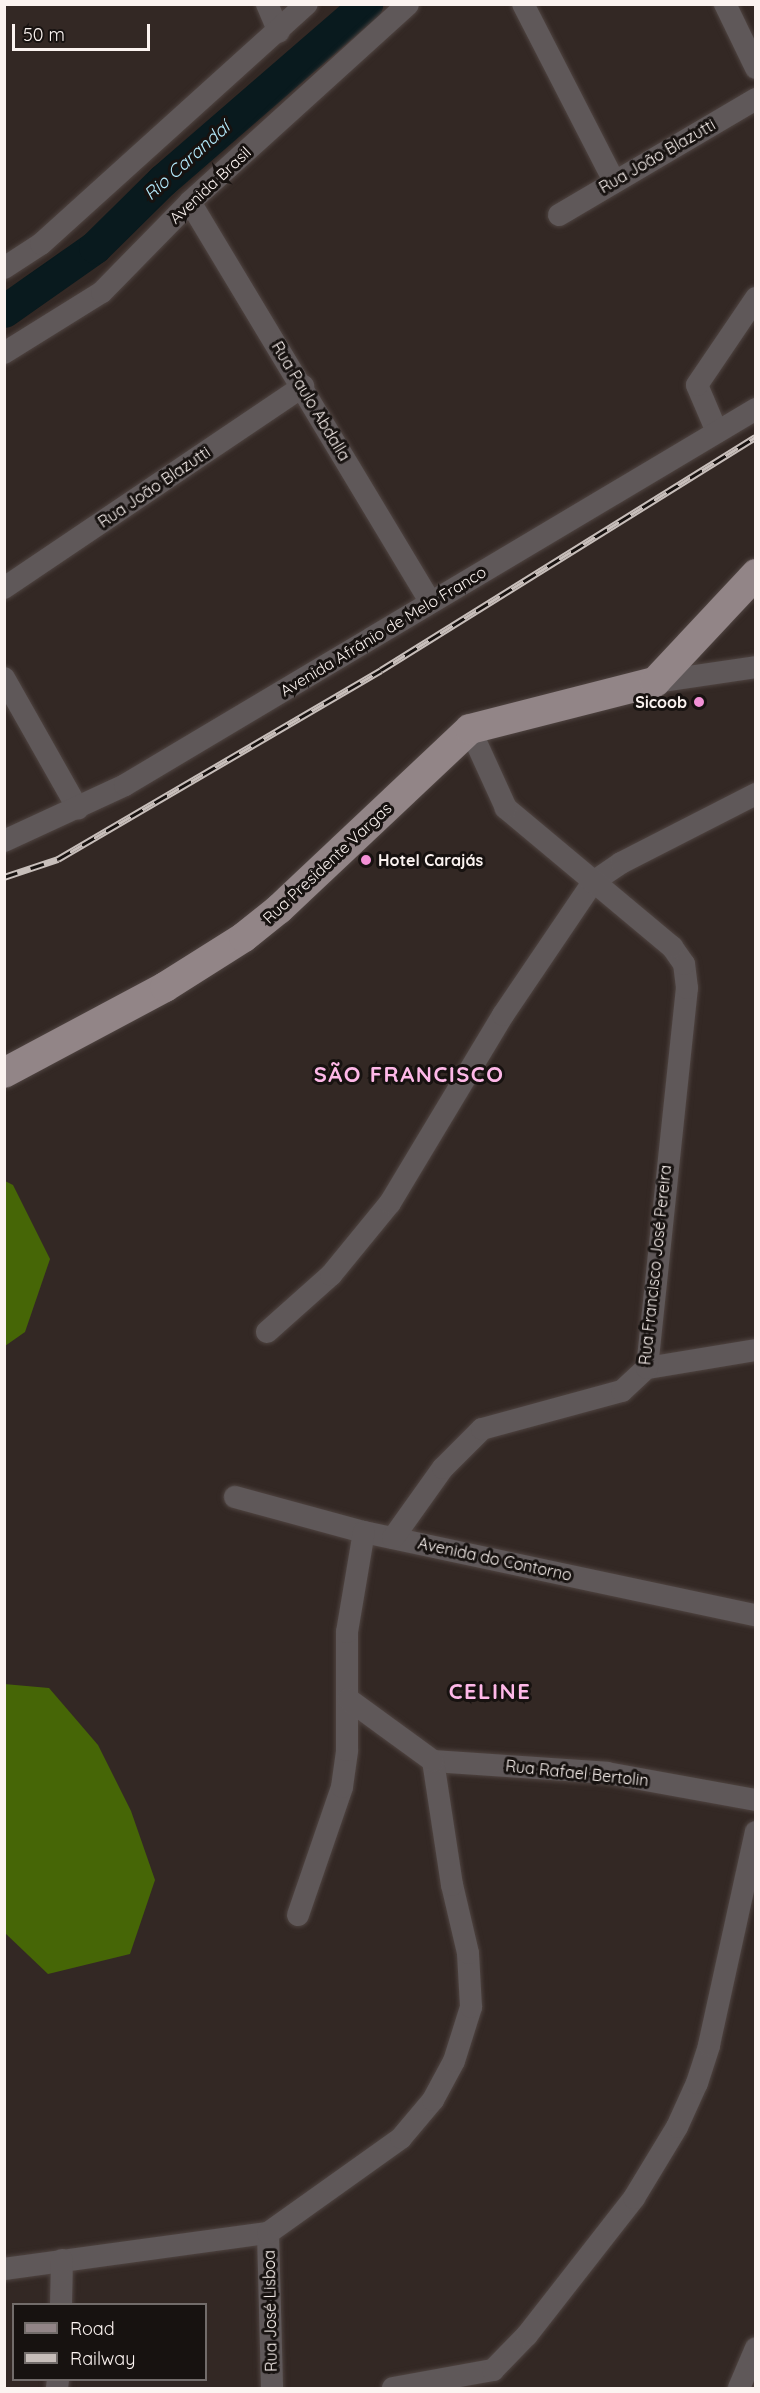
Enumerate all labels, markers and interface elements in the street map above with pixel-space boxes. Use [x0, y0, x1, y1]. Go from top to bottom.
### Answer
scale bar [15, 12, 153, 50]
text: 50 m [23, 23, 65, 46]
street label: Rua João Blazutti [595, 115, 719, 197]
water label: Rio Carandaí [140, 117, 234, 205]
street label: Avenida Brasil [165, 142, 255, 228]
street label: Rua Paulo Abdalla [268, 338, 354, 464]
street label: Rua João Blazutti [94, 442, 214, 532]
street label: Avenida Afrânio de Melo Franco [277, 562, 489, 700]
place label: Sicoob [635, 692, 687, 712]
marker: Sicoob [692, 695, 706, 709]
street label: Rua Presidente Vargas [259, 798, 395, 928]
place label: Hotel Carajás [378, 850, 483, 870]
marker: Hotel Carajás [359, 853, 373, 867]
district label: SÃO FRANCISCO [314, 1062, 504, 1088]
street label: Rua Francisco José Pereira [635, 1164, 675, 1366]
street label: Avenida do Contorno [416, 1533, 574, 1585]
district label: CELINE [449, 1679, 531, 1705]
street label: Rua Rafael Bertolin [505, 1756, 649, 1790]
street label: Rua José Lisboa [259, 2250, 281, 2372]
legend [12, 2303, 207, 2381]
text: Road [70, 2317, 115, 2340]
text: Railway [70, 2347, 136, 2370]

